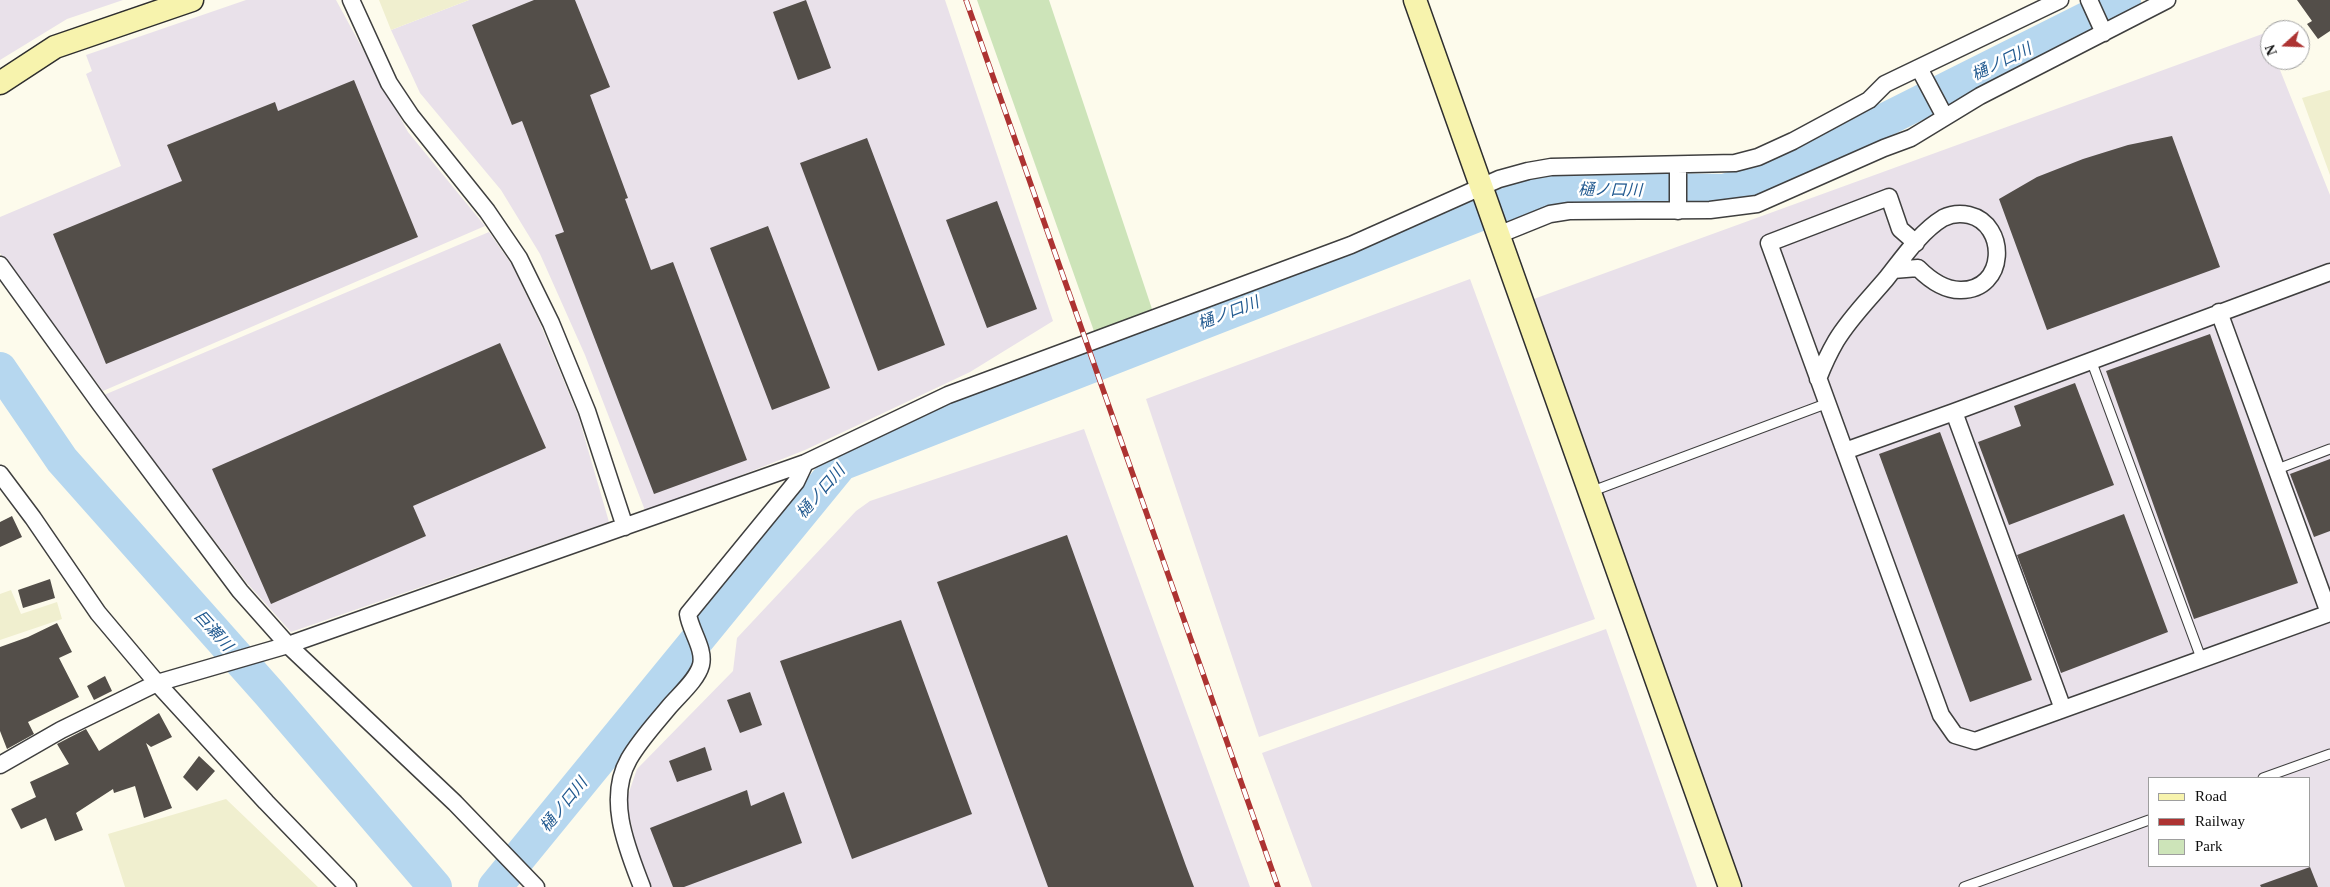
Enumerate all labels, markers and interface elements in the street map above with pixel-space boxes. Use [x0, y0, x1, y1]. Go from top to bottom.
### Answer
north arrow [2260, 20, 2310, 70]
water label: 樋ノ口川 [1968, 38, 2034, 84]
text: N [2263, 43, 2280, 57]
water label: 樋ノ口川 [1578, 179, 1642, 199]
water label: 樋ノ口川 [1195, 292, 1261, 332]
water label: 樋ノ口川 [792, 461, 848, 521]
water label: 巨瀬川 [191, 606, 237, 654]
water label: 樋ノ口川 [535, 773, 591, 835]
legend [2148, 777, 2310, 867]
text: Road [2195, 788, 2227, 804]
text: Railway [2195, 813, 2245, 829]
text: Park [2195, 838, 2223, 854]

